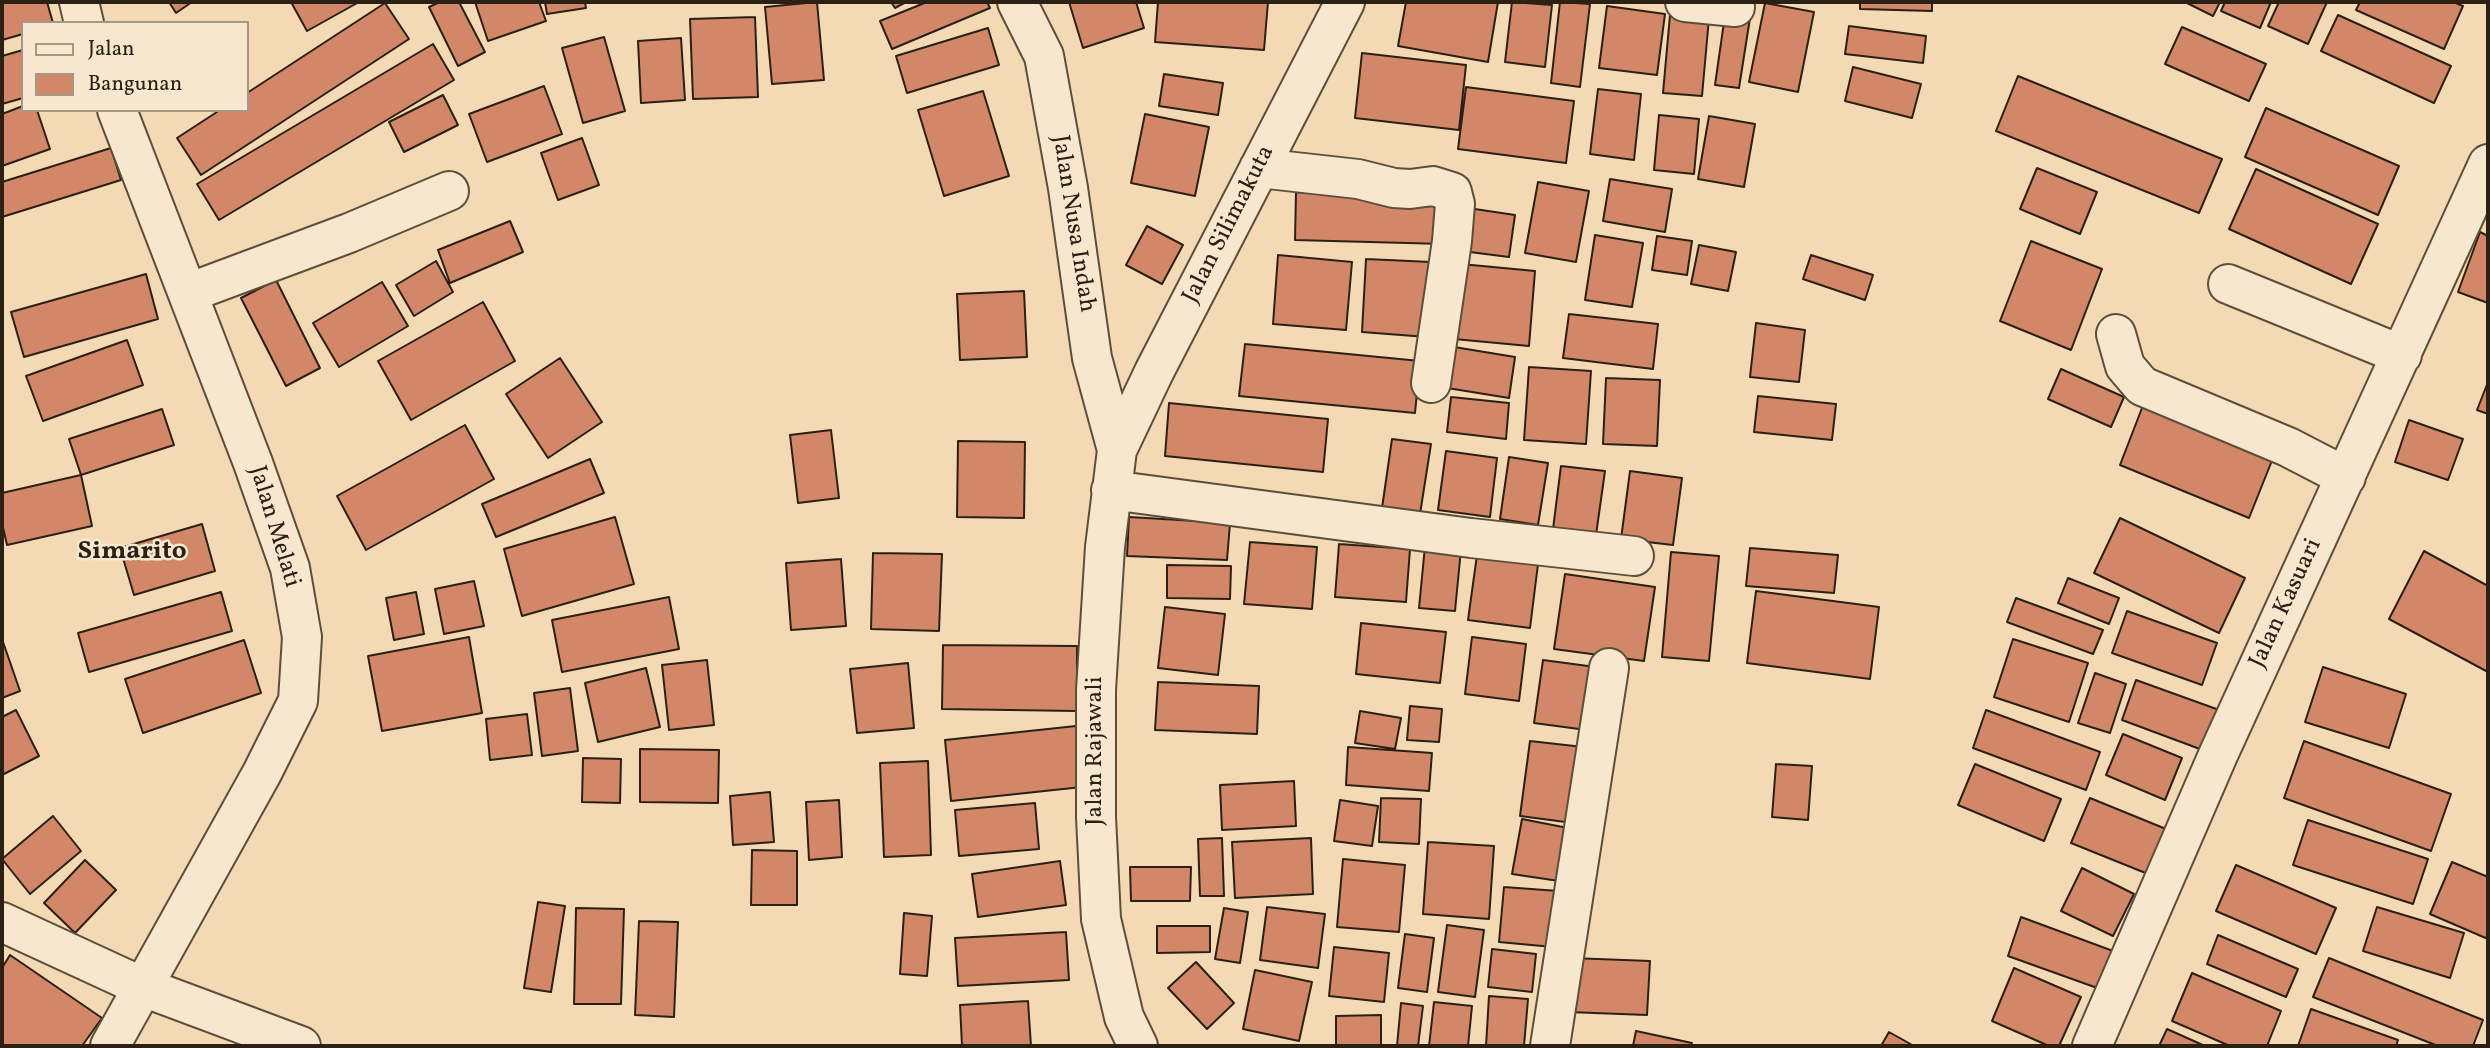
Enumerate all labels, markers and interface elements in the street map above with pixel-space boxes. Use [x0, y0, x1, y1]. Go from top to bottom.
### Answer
legend [21, 21, 248, 112]
text: Jalan [88, 35, 135, 64]
text: Bangunan [88, 70, 182, 99]
street label: Jalan Nusa Indah [1044, 133, 1100, 315]
street label: Jalan Silimakuta [1178, 141, 1282, 309]
street label: Jalan Melati [241, 463, 305, 591]
street label: Jalan Kasuari [2244, 535, 2330, 673]
district label: Simarito [77, 537, 187, 569]
street label: Jalan Rajawali [1083, 676, 1111, 826]

